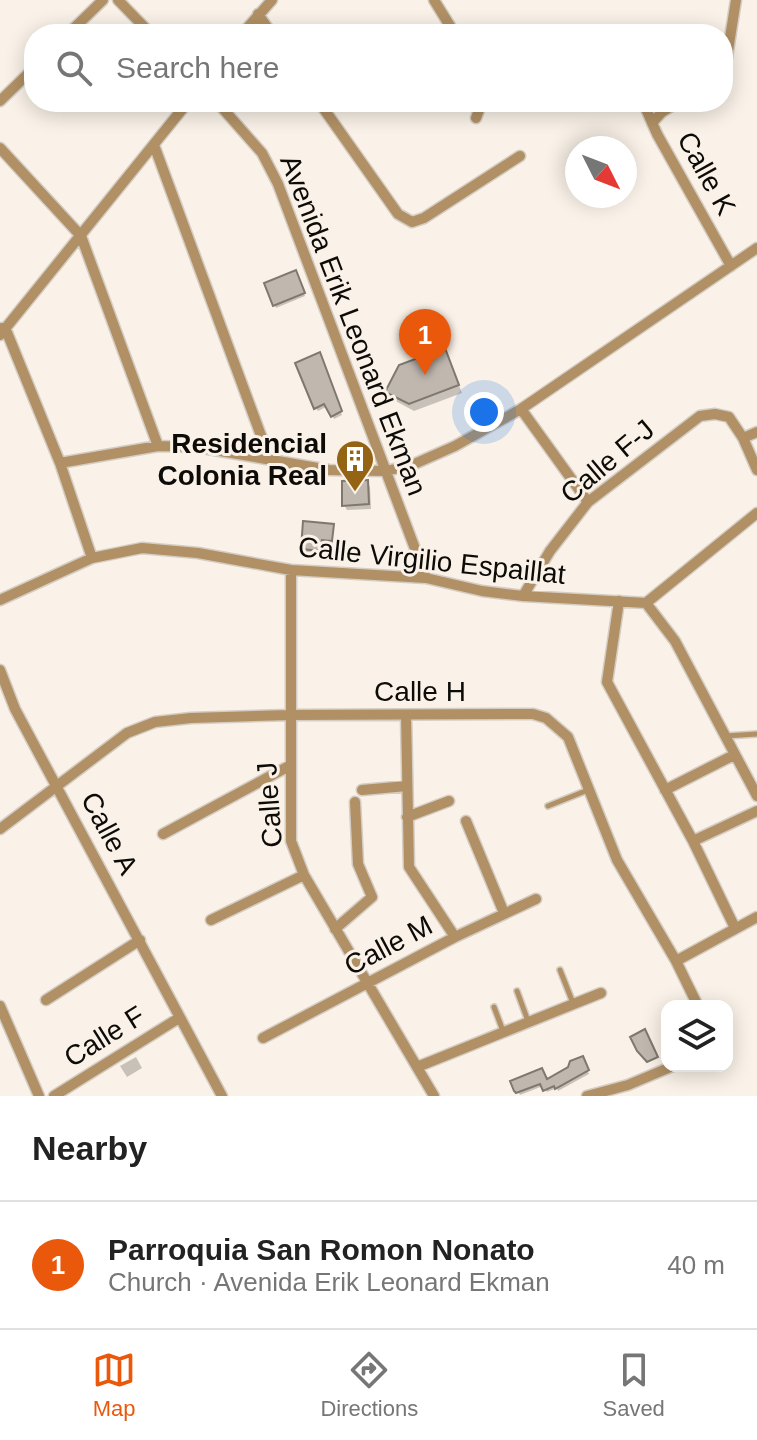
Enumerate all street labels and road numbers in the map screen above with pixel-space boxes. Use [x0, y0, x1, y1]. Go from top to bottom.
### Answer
street label: Calle K [671, 126, 742, 221]
street label: Avenida Erik Leonard Ekman [274, 151, 433, 500]
street label: Calle F-J [554, 414, 660, 509]
street label: Calle Virgilio Espaillat [297, 531, 567, 590]
street label: Calle H [374, 676, 466, 707]
street label: Calle J [251, 761, 288, 849]
street label: Calle A [75, 787, 144, 880]
street label: Calle M [339, 909, 437, 981]
street label: Calle F [58, 1000, 150, 1073]

